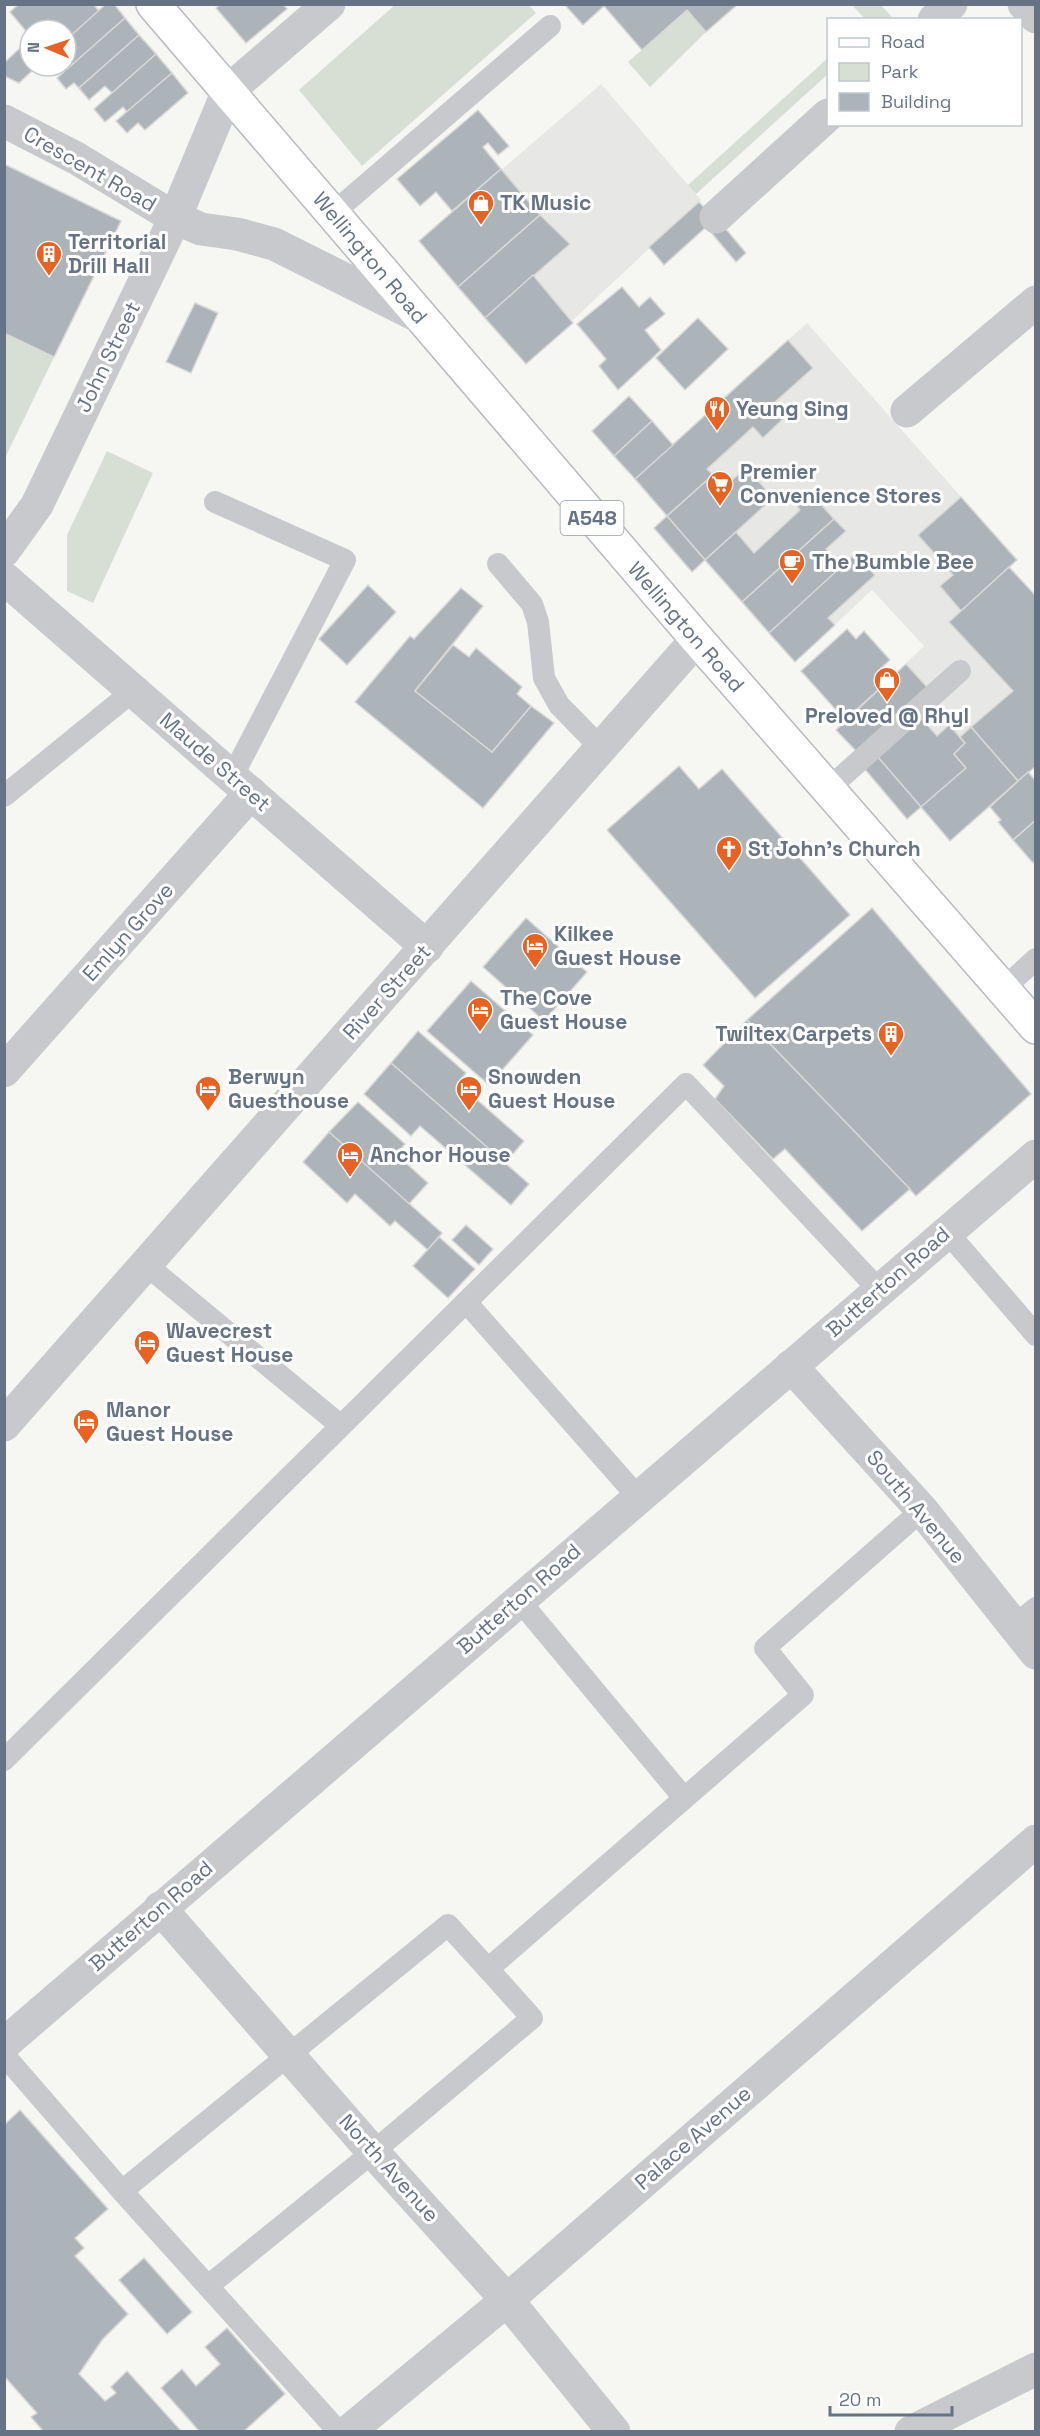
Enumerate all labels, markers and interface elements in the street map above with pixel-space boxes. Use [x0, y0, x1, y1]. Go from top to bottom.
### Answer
north arrow [18, 18, 78, 78]
legend [827, 18, 1022, 126]
text: Road [881, 30, 925, 53]
text: N [23, 42, 44, 53]
text: Park [881, 60, 919, 83]
text: Building [881, 90, 951, 113]
street label: Crescent Road [19, 120, 161, 217]
street label: Wellington Road [307, 186, 434, 329]
shop icon: TK Music [466, 188, 496, 226]
place label: TK Music [500, 189, 591, 216]
place label: Territorial Drill Hall [68, 228, 166, 279]
building icon: Territorial Drill Hall [34, 239, 64, 277]
street label: John Street [69, 297, 146, 417]
restaurant icon: Yeung Sing [702, 394, 732, 432]
place label: Yeung Sing [736, 395, 849, 422]
place label: Premier Convenience Stores [740, 458, 942, 509]
supermarket icon: Premier Convenience Stores [705, 469, 735, 507]
road number: A548 [560, 501, 624, 535]
cafe icon: The Bumble Bee [777, 547, 807, 585]
place label: The Bumble Bee [812, 548, 974, 575]
street label: Wellington Road [622, 556, 750, 698]
shop icon: Preloved @ Rhyl [872, 665, 902, 703]
place label: Preloved @ Rhyl [805, 702, 969, 729]
street label: Maude Street [154, 706, 276, 817]
church icon: St John's Church [714, 834, 744, 872]
place label: St John's Church [748, 835, 921, 862]
street label: Emlyn Grove [76, 877, 179, 987]
place label: Kilkee Guest House [554, 920, 681, 971]
hotel icon: Kilkee Guest House [520, 931, 550, 969]
street label: River Street [337, 938, 437, 1045]
place label: The Cove Guest House [500, 984, 627, 1035]
hotel icon: The Cove Guest House [465, 995, 495, 1033]
building icon: Twiltex Carpets [876, 1019, 906, 1057]
place label: Twiltex Carpets [715, 1020, 872, 1047]
place label: Berwyn Guesthouse [228, 1063, 349, 1114]
place label: Snowden Guest House [488, 1063, 615, 1114]
hotel icon: Berwyn Guesthouse [193, 1074, 223, 1112]
hotel icon: Snowden Guest House [454, 1074, 484, 1112]
hotel icon: Anchor House [335, 1140, 365, 1178]
place label: Anchor House [370, 1141, 511, 1168]
street label: Butterton Road [820, 1220, 955, 1343]
place label: Wavecrest Guest House [166, 1317, 293, 1368]
hotel icon: Wavecrest Guest House [132, 1328, 162, 1366]
place label: Manor Guest House [106, 1396, 233, 1447]
hotel icon: Manor Guest House [71, 1407, 101, 1445]
street label: South Avenue [861, 1444, 972, 1569]
street label: Butterton Road [451, 1537, 586, 1660]
street label: Butterton Road [83, 1854, 218, 1977]
street label: Palace Avenue [629, 2080, 756, 2196]
street label: North Avenue [334, 2108, 445, 2227]
scale bar [830, 2379, 952, 2417]
text: 20 m [839, 2388, 882, 2411]

